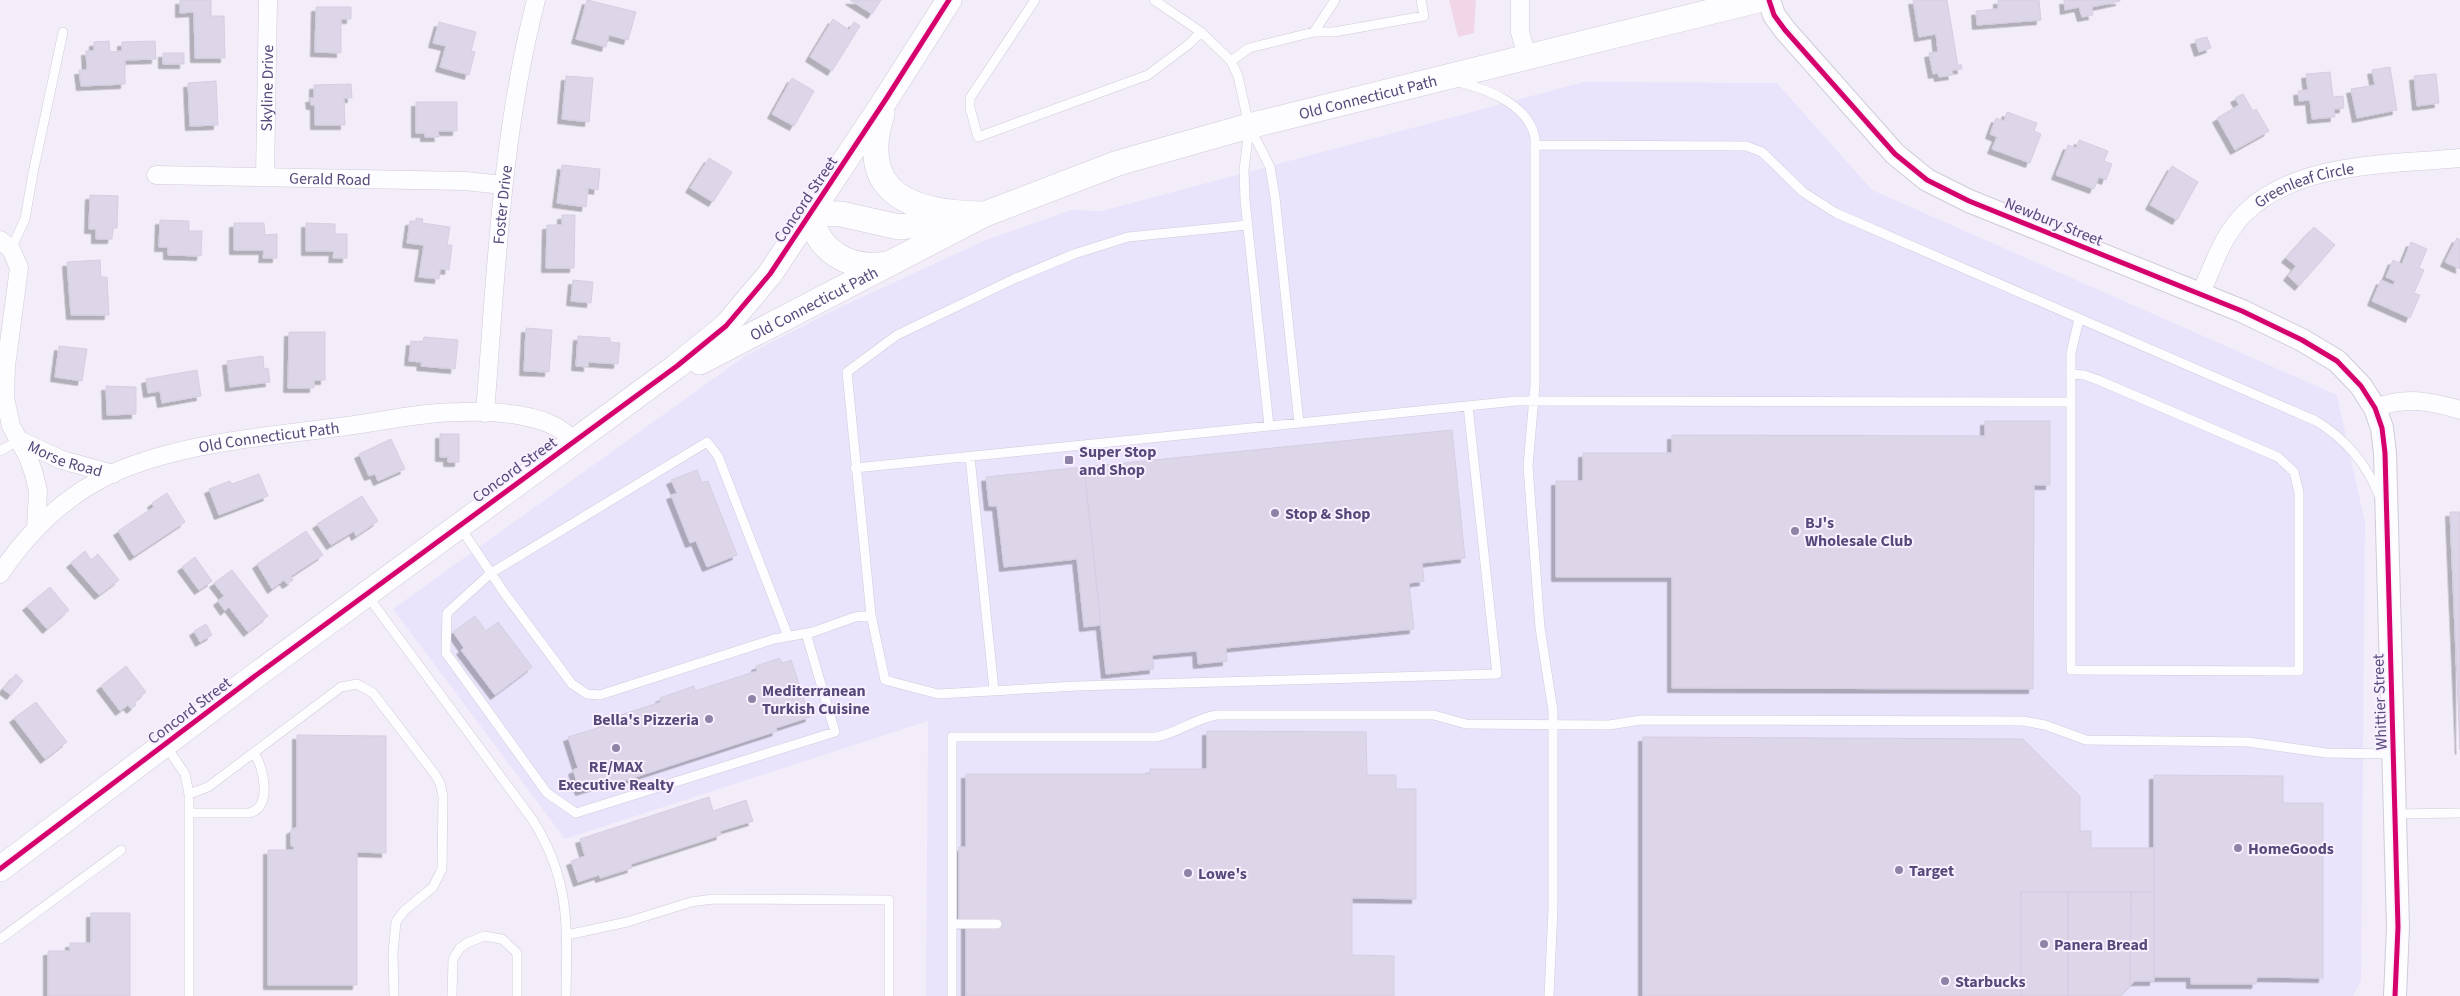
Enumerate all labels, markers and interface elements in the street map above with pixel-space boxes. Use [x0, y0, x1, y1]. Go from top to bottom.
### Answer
street label: Skyline Drive [256, 44, 279, 132]
street label: Old Connecticut Path [1297, 70, 1439, 125]
street label: Concord Street [769, 152, 843, 247]
street label: Greenleaf Circle [2250, 158, 2356, 213]
street label: Foster Drive [488, 164, 518, 245]
street label: Gerald Road [289, 168, 371, 191]
street label: Newbury Street [2001, 192, 2107, 252]
street label: Old Connecticut Path [746, 262, 882, 346]
street label: Old Connecticut Path [197, 417, 341, 459]
street label: Concord Street [468, 431, 562, 508]
street label: Morse Road [24, 436, 105, 483]
place label: Super Stop and Shop [1079, 441, 1156, 481]
marker: Super Stop and Shop [1063, 454, 1075, 466]
place label: Stop & Shop [1285, 503, 1370, 525]
marker: Stop & Shop [1269, 507, 1281, 519]
place label: BJ's Wholesale Club [1805, 512, 1913, 552]
marker: BJ's Wholesale Club [1789, 525, 1801, 537]
street label: Whittier Street [2367, 653, 2393, 751]
street label: Concord Street [143, 672, 237, 750]
place label: Mediterranean Turkish Cuisine [762, 680, 870, 720]
marker: Mediterranean Turkish Cuisine [746, 693, 758, 705]
place label: Bella's Pizzeria [593, 709, 699, 731]
marker: Bella's Pizzeria [703, 713, 715, 725]
marker: RE/MAX Executive Realty [610, 742, 622, 754]
place label: RE/MAX Executive Realty [558, 756, 675, 796]
place label: HomeGoods [2248, 838, 2334, 860]
marker: HomeGoods [2232, 842, 2244, 854]
place label: Target [1909, 860, 1954, 882]
place label: Lowe's [1198, 863, 1247, 885]
marker: Target [1893, 864, 1905, 876]
marker: Lowe's [1182, 867, 1194, 879]
place label: Panera Bread [2054, 934, 2148, 956]
marker: Panera Bread [2038, 938, 2050, 950]
place label: Starbucks [1955, 971, 2026, 993]
marker: Starbucks [1939, 975, 1951, 987]

